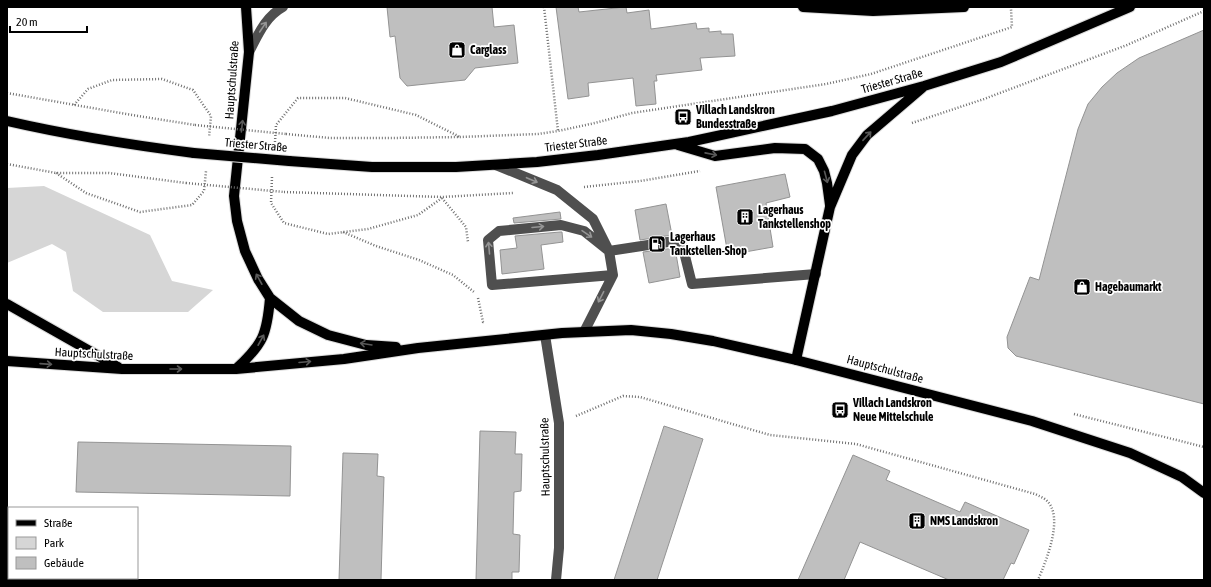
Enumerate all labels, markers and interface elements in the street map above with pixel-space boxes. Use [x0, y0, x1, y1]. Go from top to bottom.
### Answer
scale bar [10, 8, 87, 34]
text: 20 m [16, 15, 38, 29]
one-way arrow [259, 22, 267, 33]
street label: Hauptschulstraße [222, 40, 242, 120]
shop icon: Carglass [447, 40, 467, 60]
place label: Carglass [470, 43, 507, 57]
street label: Triester Straße [860, 66, 924, 96]
place label: Villach Landskron Bundesstraße [695, 103, 775, 131]
bus stop icon: Villach Landskron Bundesstraße [673, 107, 693, 127]
one-way arrow [238, 120, 245, 133]
one-way arrow [862, 131, 872, 141]
street label: Triester Straße [544, 133, 608, 155]
street label: Triester Straße [224, 135, 288, 155]
one-way arrow [705, 150, 718, 158]
one-way arrow [822, 170, 830, 183]
one-way arrow [526, 177, 538, 184]
place label: Lagerhaus Tankstellenshop [758, 203, 831, 231]
building icon: Lagerhaus Tankstellenshop [735, 207, 755, 227]
one-way arrow [531, 223, 544, 231]
one-way arrow [581, 230, 592, 238]
place label: Lagerhaus Tankstellen-Shop [670, 230, 747, 258]
fuel station icon: Lagerhaus Tankstellen-Shop [647, 234, 667, 254]
one-way arrow [485, 242, 493, 255]
one-way arrow [254, 274, 262, 286]
shop icon: Hagebaumarkt [1072, 277, 1092, 297]
place label: Hagebaumarkt [1095, 280, 1162, 294]
one-way arrow [597, 291, 605, 303]
one-way arrow [258, 334, 265, 346]
one-way arrow [360, 340, 373, 348]
street label: Hauptschulstraße [54, 345, 134, 363]
street label: Hauptschulstraße [845, 352, 925, 386]
one-way arrow [298, 359, 311, 366]
one-way arrow [39, 360, 52, 367]
one-way arrow [169, 365, 182, 373]
place label: Villach Landskron Neue Mittelschule [852, 396, 934, 424]
bus stop icon: Villach Landskron Neue Mittelschule [830, 400, 850, 420]
street label: Hauptschulstraße [537, 418, 553, 496]
legend [8, 507, 138, 579]
building icon: NMS Landskron [907, 511, 927, 531]
place label: NMS Landskron [930, 514, 998, 528]
text: Straße [44, 516, 72, 530]
text: Park [44, 536, 65, 550]
text: Gebäude [44, 556, 84, 570]

